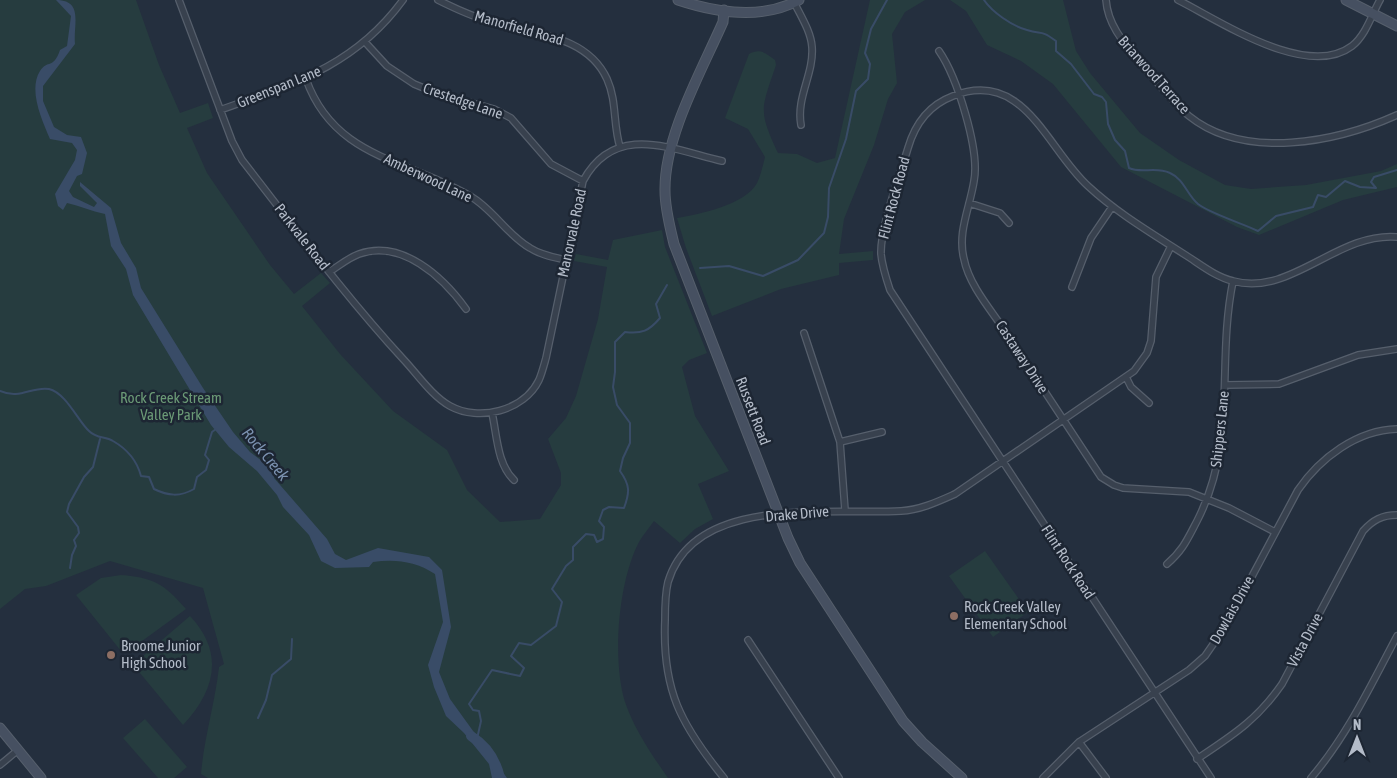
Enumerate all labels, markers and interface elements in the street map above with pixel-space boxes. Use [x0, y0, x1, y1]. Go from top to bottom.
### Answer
street label: Manorfield Road [473, 7, 566, 48]
street label: Briarwood Terrace [1115, 32, 1194, 117]
street label: Greenspan Lane [234, 62, 323, 111]
street label: Crestedge Lane [421, 79, 505, 122]
street label: Amberwood Lane [381, 150, 475, 205]
street label: Flint Rock Road [874, 155, 913, 241]
street label: Manorvale Road [554, 187, 589, 279]
street label: Parkvale Road [271, 200, 334, 273]
street label: Castaway Drive [993, 317, 1052, 397]
street label: Russett Road [733, 374, 774, 447]
park label: Rock Creek Stream Valley Park [120, 389, 222, 423]
street label: Shippers Lane [1207, 390, 1232, 468]
water label: Rock Creek [239, 424, 294, 485]
street label: Drake Drive [764, 502, 830, 525]
street label: Flint Rock Road [1038, 522, 1099, 602]
street label: Dowlais Drive [1206, 573, 1257, 647]
place label: Rock Creek Valley Elementary School [964, 598, 1067, 632]
marker: Rock Creek Valley Elementary School [948, 610, 960, 622]
street label: Vista Drive [1283, 610, 1326, 670]
place label: Broome Junior High School [121, 637, 201, 671]
marker: Broome Junior High School [105, 649, 117, 661]
north arrow [1332, 713, 1382, 763]
text: N [1353, 717, 1361, 733]

